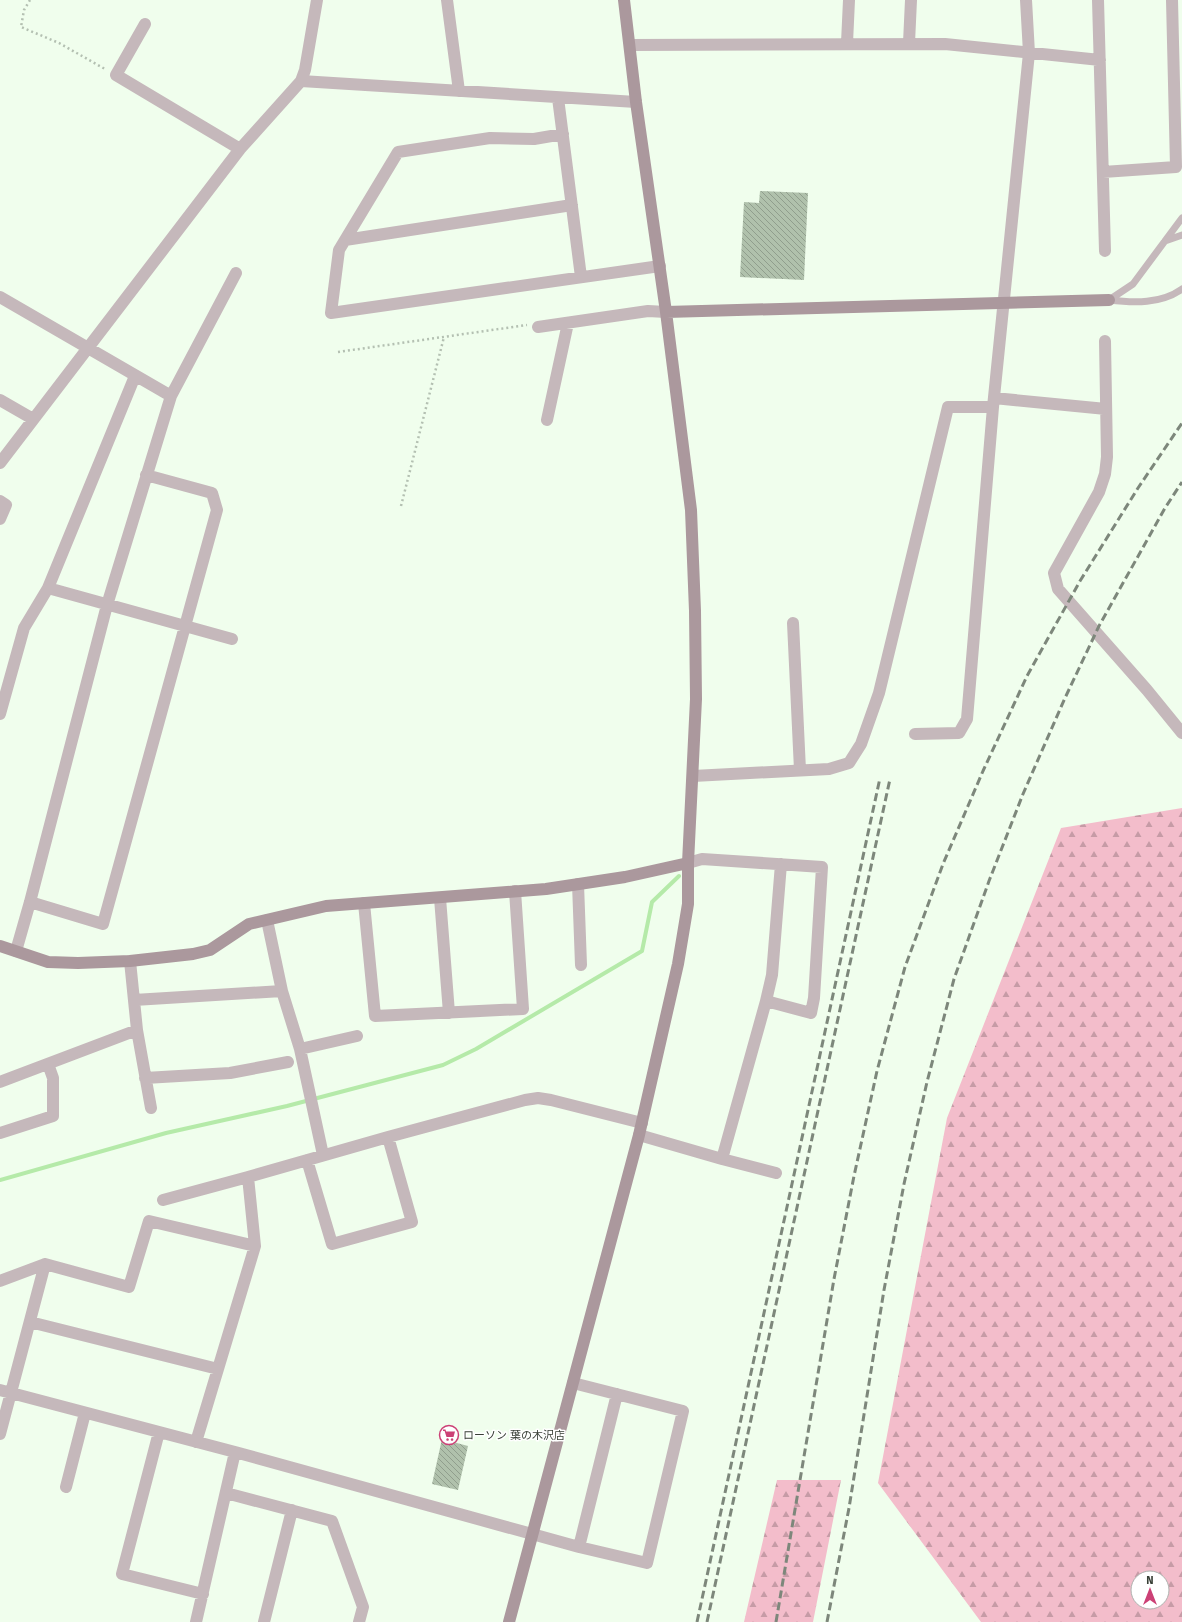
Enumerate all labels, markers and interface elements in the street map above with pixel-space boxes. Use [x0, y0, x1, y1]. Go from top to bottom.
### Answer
supermarket icon: ローソン 葉の木沢店 [438, 1424, 460, 1446]
place label: ローソン 葉の木沢店 [463, 1429, 565, 1442]
north arrow [1130, 1570, 1170, 1610]
text: N [1146, 1574, 1154, 1587]

